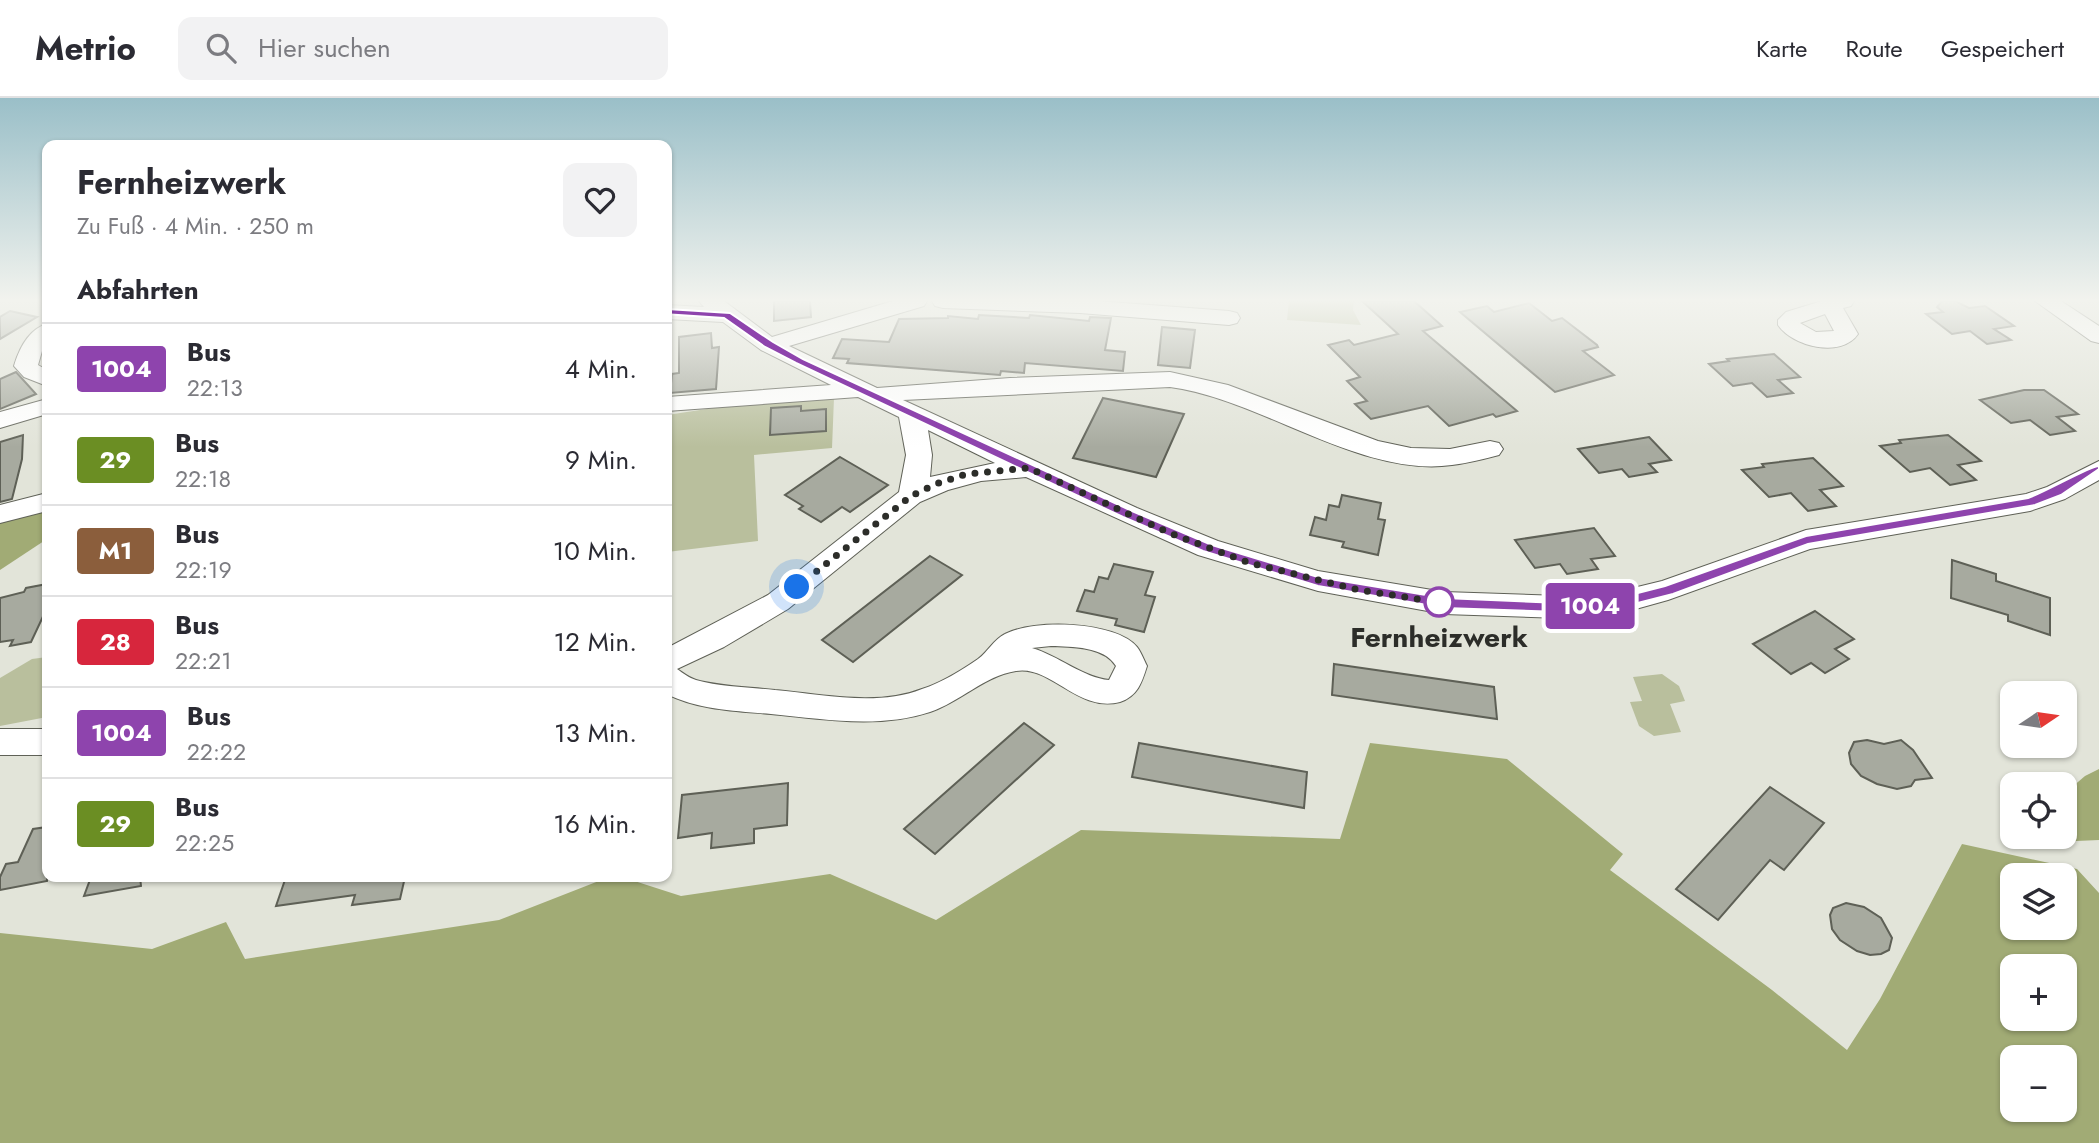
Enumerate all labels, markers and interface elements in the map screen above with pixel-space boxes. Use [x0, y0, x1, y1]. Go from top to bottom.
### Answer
search box [178, 17, 668, 80]
text: Metrio [35, 25, 136, 72]
icon: search [202, 29, 240, 67]
text: Hier suchen [258, 29, 391, 67]
text: Karte [1756, 31, 1807, 66]
text: Route [1845, 31, 1903, 66]
text: Gespeichert [1941, 31, 2064, 66]
text: Fernheizwerk [77, 159, 286, 206]
button: heart [563, 163, 637, 237]
text: Zu Fuß · 4 Min. · 250 m [77, 209, 314, 243]
text: Abfahrten [77, 271, 199, 309]
text: Bus [187, 333, 231, 371]
text: 4 Min. [565, 350, 637, 388]
text: 1004 [91, 351, 152, 386]
text: 22:13 [187, 371, 243, 405]
text: Bus [175, 424, 219, 462]
text: 9 Min. [565, 441, 637, 479]
text: 29 [100, 442, 131, 477]
text: 22:18 [175, 462, 231, 496]
text: Bus [175, 515, 219, 553]
text: 10 Min. [553, 532, 637, 570]
text: M1 [99, 533, 132, 568]
text: 22:19 [175, 553, 232, 587]
your location [779, 569, 814, 604]
line badge: 1004 [1541, 583, 1639, 629]
marker: Fernheizwerk [1424, 587, 1454, 617]
text: 1004 [1560, 588, 1620, 623]
text: Bus [175, 606, 219, 644]
place label: Fernheizwerk [1350, 617, 1528, 658]
text: 12 Min. [553, 623, 637, 661]
text: 28 [100, 624, 131, 659]
text: 22:21 [175, 644, 232, 678]
north arrow [2000, 681, 2077, 758]
map controls [2000, 681, 2077, 1122]
text: Bus [187, 697, 231, 735]
text: 13 Min. [554, 714, 637, 752]
text: 1004 [91, 715, 152, 750]
text: 22:22 [187, 735, 246, 769]
button: locate [2000, 772, 2077, 849]
text: Bus [175, 788, 219, 826]
text: 16 Min. [553, 805, 637, 843]
text: 29 [100, 806, 131, 841]
text: 22:25 [175, 826, 234, 860]
button: layers [2000, 863, 2077, 940]
button: + [2000, 954, 2077, 1031]
button: − [2000, 1045, 2077, 1122]

